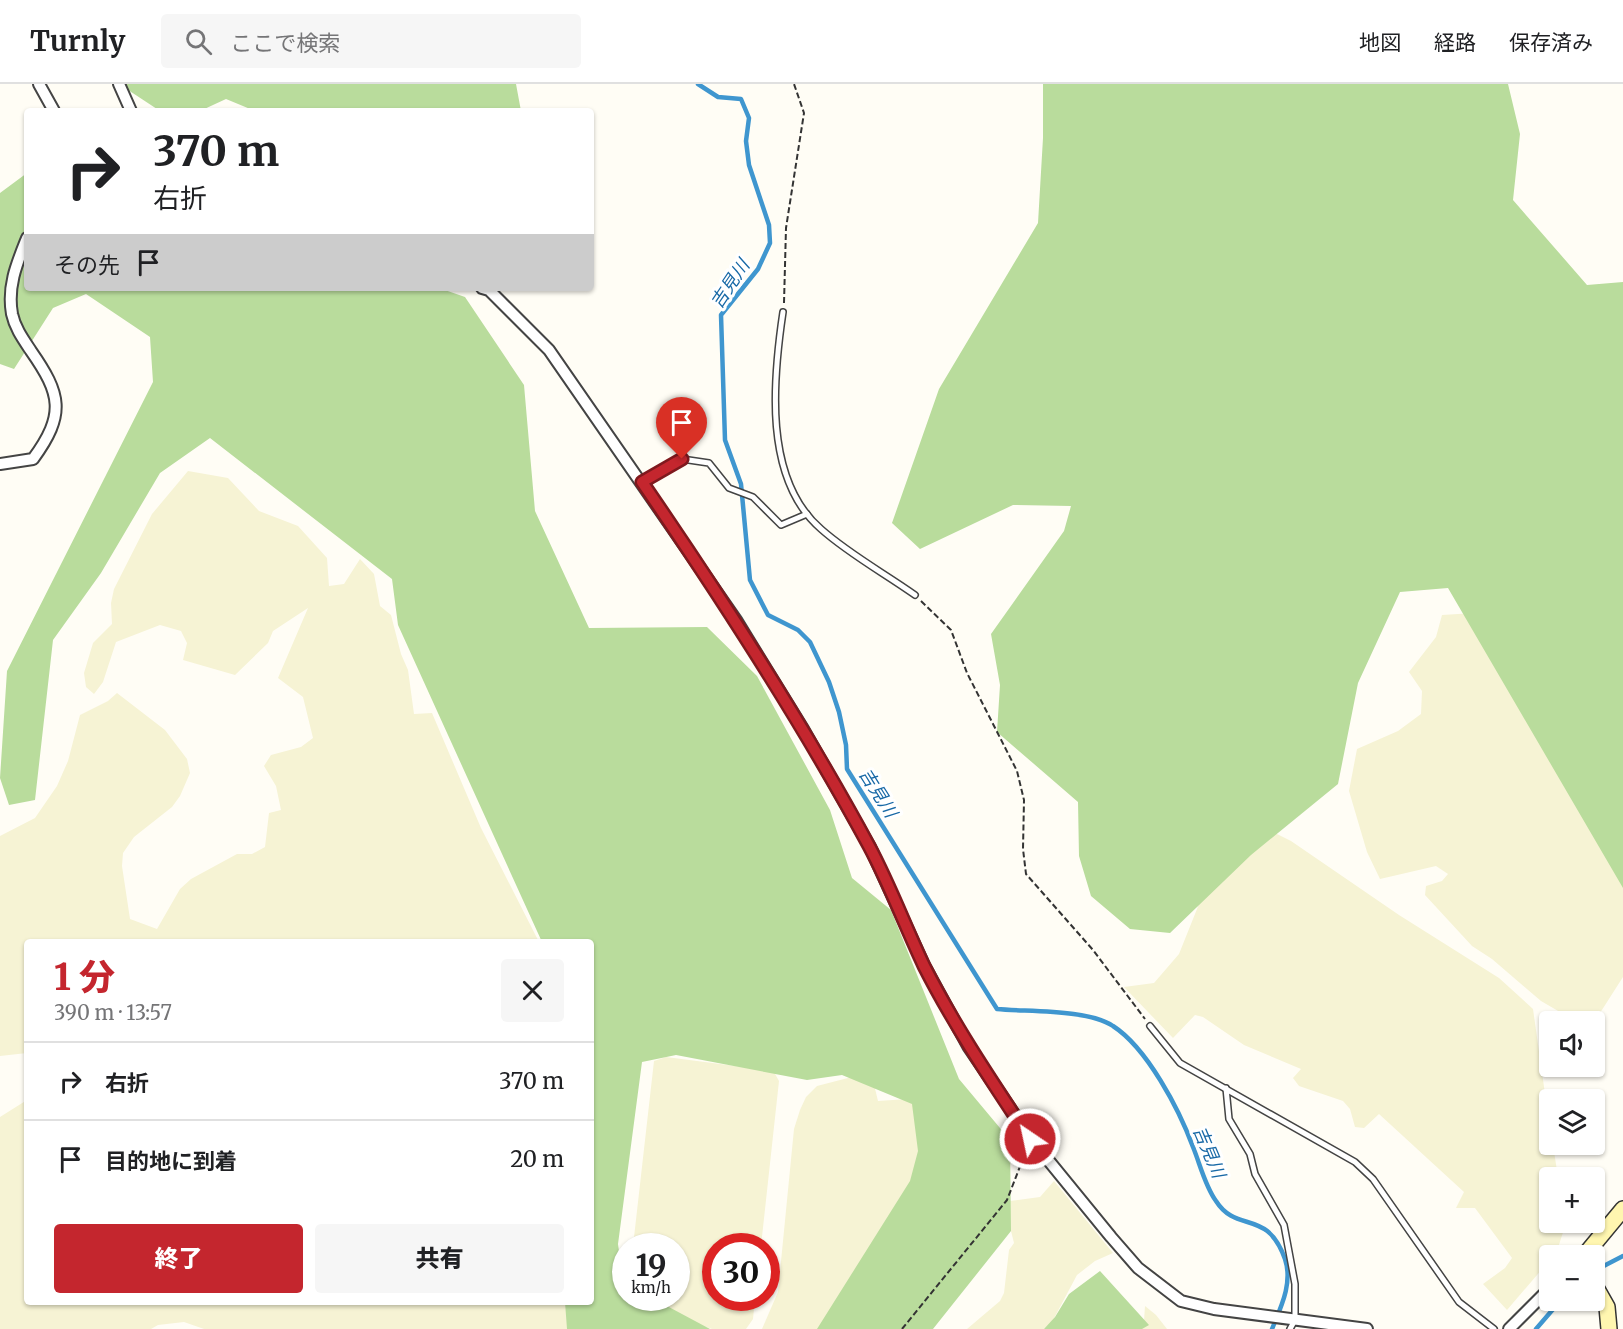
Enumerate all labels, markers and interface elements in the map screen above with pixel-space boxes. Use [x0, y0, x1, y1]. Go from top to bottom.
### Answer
search box [161, 14, 581, 68]
text: Turnly [30, 23, 125, 59]
icon: search [182, 25, 215, 58]
text: ここで検索 [230, 29, 340, 57]
text: 地図 [1359, 29, 1401, 56]
text: 経路 [1434, 29, 1476, 56]
text: 保存済み [1509, 29, 1593, 56]
text: 370 m [153, 125, 279, 177]
icon: right [54, 132, 132, 210]
text: 右折 [153, 181, 207, 215]
icon: arrive [132, 246, 165, 279]
text: その先 [54, 251, 120, 279]
water label: 吉見川 [705, 253, 755, 313]
pin [656, 397, 707, 459]
icon: arrive [665, 406, 698, 439]
water label: 吉見川 [854, 764, 904, 823]
text: 1 分 [54, 955, 115, 1000]
button: close [501, 959, 564, 1022]
text: 390 m · 13:57 [54, 1000, 172, 1025]
map controls [1539, 1011, 1605, 1311]
button: sound [1539, 1011, 1605, 1077]
icon: right [54, 1065, 87, 1098]
text: 370 m [499, 1067, 564, 1095]
text: 右折 [105, 1069, 149, 1097]
button: layers [1539, 1089, 1605, 1155]
position arrow [998, 1107, 1062, 1171]
water label: 吉見川 [1188, 1122, 1231, 1183]
icon: arrive [54, 1143, 87, 1176]
text: 20 m [510, 1145, 564, 1173]
text: 目的地に到着 [105, 1147, 237, 1175]
button: + [1539, 1167, 1605, 1233]
button: 終了 [54, 1224, 303, 1293]
button: 共有 [315, 1224, 564, 1293]
speed limit sign: 30 [702, 1233, 780, 1311]
button: − [1539, 1245, 1605, 1311]
text: 19 [635, 1246, 667, 1284]
text: km/h [631, 1278, 671, 1297]

